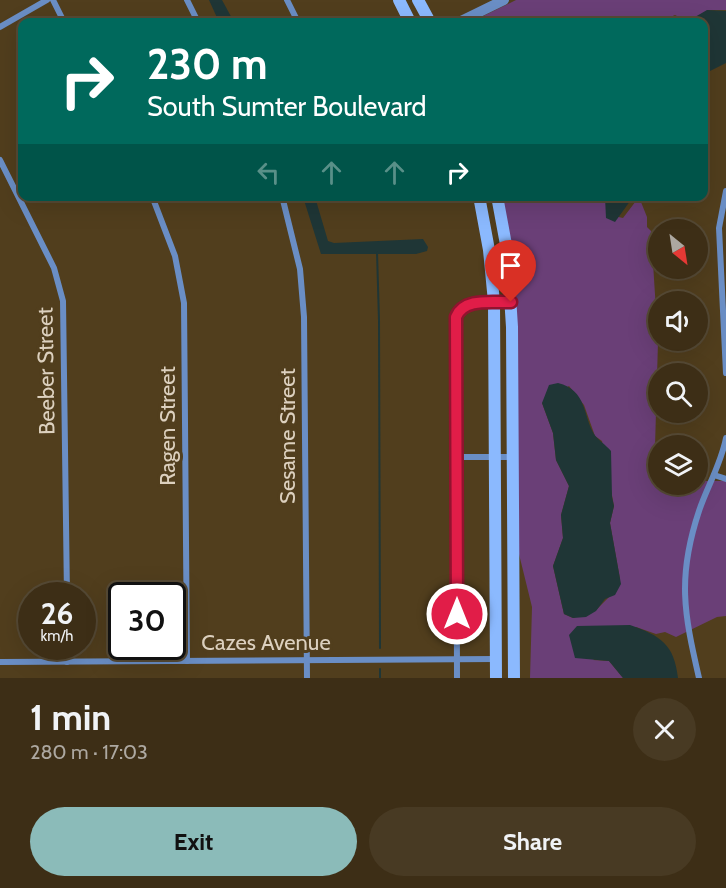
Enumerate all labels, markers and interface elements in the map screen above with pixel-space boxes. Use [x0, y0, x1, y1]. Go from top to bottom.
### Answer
text: 230 m [147, 38, 267, 90]
icon: right [48, 42, 126, 120]
text: South Sumter Boulevard [147, 90, 427, 123]
icon: left [252, 156, 285, 189]
icon: ahead [315, 156, 348, 189]
icon: ahead [378, 156, 411, 189]
icon: right [441, 156, 474, 189]
north arrow [648, 219, 708, 279]
map controls [648, 219, 708, 495]
pin [485, 240, 536, 302]
icon: arrive [494, 249, 527, 282]
button: sound [648, 291, 708, 351]
street label: Beeber Street [31, 306, 61, 435]
button: search [648, 363, 708, 423]
street label: Ragen Street [154, 366, 181, 486]
street label: Sesame Street [274, 368, 301, 504]
button: layers [648, 435, 708, 495]
speed limit sign: 30 [108, 582, 186, 660]
position arrow [425, 582, 489, 646]
text: 26 [41, 595, 73, 632]
text: km/h [41, 627, 73, 645]
street label: Cazes Avenue [201, 629, 331, 656]
text: 1 min [30, 695, 111, 739]
button: close [633, 698, 696, 761]
text: 280 m · 17:03 [30, 740, 148, 764]
button: Exit [30, 807, 357, 876]
button: Share [369, 807, 696, 876]

